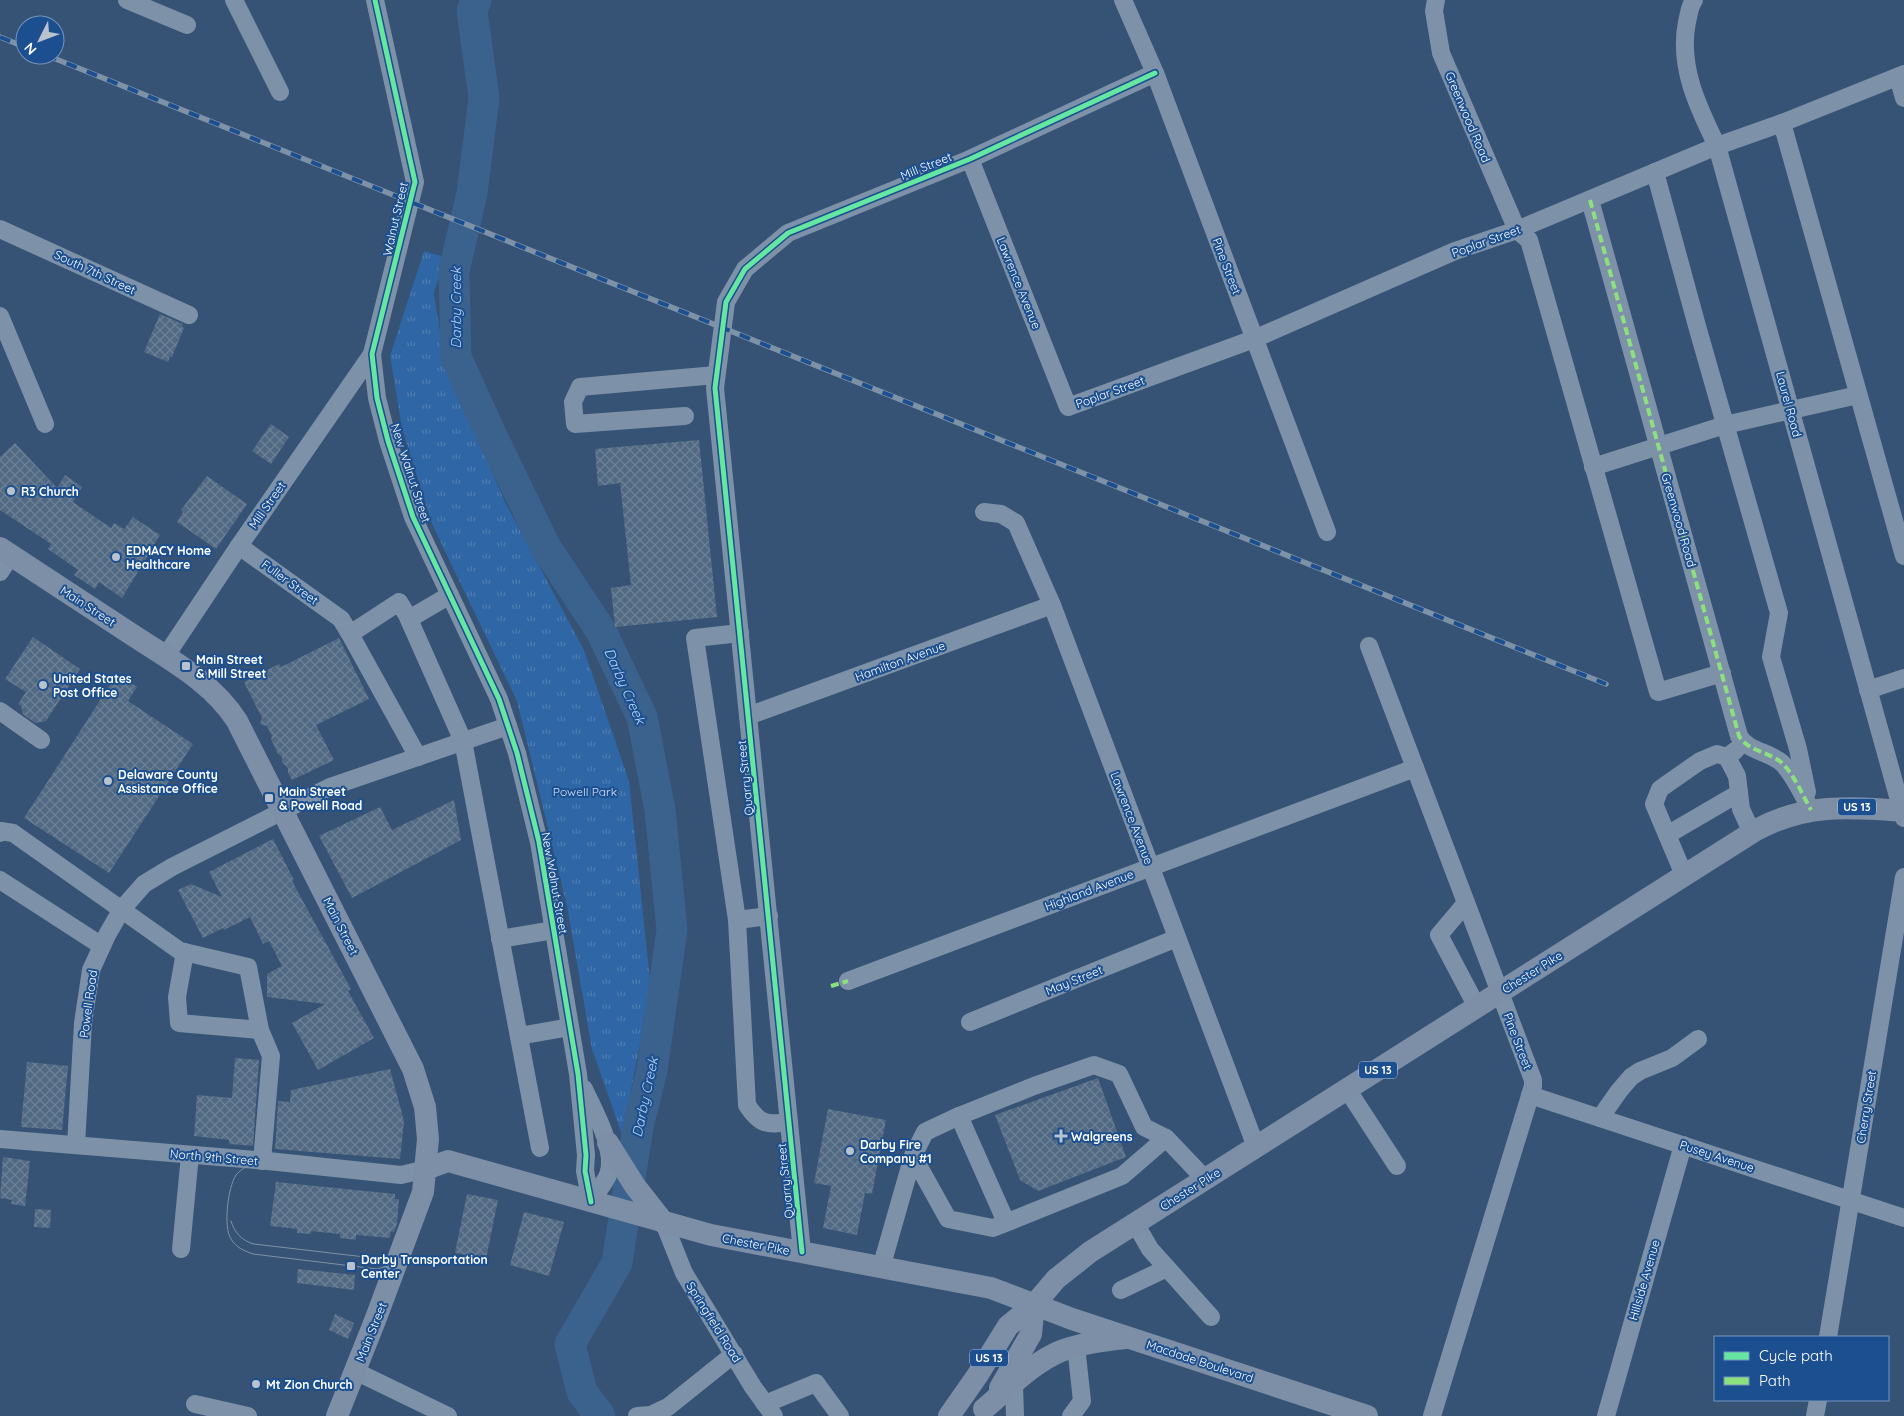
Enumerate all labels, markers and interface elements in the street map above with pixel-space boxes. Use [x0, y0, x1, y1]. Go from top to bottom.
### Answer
north arrow [15, 15, 65, 65]
text: N [20, 39, 40, 59]
street label: Greenwood Road [1442, 69, 1494, 165]
street label: Mill Street [898, 149, 954, 183]
street label: Walnut Street [379, 181, 411, 257]
street label: Poplar Street [1449, 222, 1523, 260]
street label: Lawrence Avenue [994, 235, 1044, 331]
street label: Pine Street [1209, 236, 1245, 296]
street label: South 7th Street [52, 247, 138, 297]
water label: Darby Creek [447, 266, 465, 349]
street label: Laurel Road [1773, 370, 1805, 438]
street label: Poplar Street [1073, 373, 1147, 411]
street label: New Walnut Street [388, 422, 434, 524]
street label: Greenwood Road [1658, 471, 1700, 569]
street label: Mill Street [245, 479, 289, 531]
place label: R3 Church [21, 484, 79, 499]
marker: R3 Church [5, 485, 17, 497]
place label: EDMACY Home Healthcare [126, 543, 211, 572]
marker: EDMACY Home Healthcare [110, 551, 122, 563]
street label: Fuller Street [259, 556, 321, 608]
street label: Main Street [58, 583, 118, 629]
street label: Hamilton Avenue [853, 638, 947, 684]
water label: Darby Creek [600, 645, 650, 728]
place label: Main Street & Mill Street [196, 652, 267, 681]
marker: Main Street & Mill Street [180, 660, 192, 672]
place label: United States Post Office [53, 671, 132, 700]
marker: United States Post Office [37, 679, 49, 691]
street label: Quarry Street [734, 740, 756, 816]
place label: Delaware County Assistance Office [118, 767, 218, 796]
street label: Lawrence Avenue [1107, 770, 1157, 867]
marker: Delaware County Assistance Office [102, 775, 114, 787]
place label: Main Street & Powell Road [279, 784, 362, 813]
park label: Powell Park [553, 784, 617, 799]
marker: Main Street & Powell Road [263, 792, 275, 804]
road number: US 13 [1838, 799, 1876, 816]
street label: New Walnut Street [539, 831, 571, 935]
street label: Highland Avenue [1042, 866, 1136, 914]
street label: Main Street [320, 895, 362, 957]
street label: Chester Pike [1499, 947, 1565, 996]
street label: May Street [1043, 962, 1105, 998]
street label: Powell Road [76, 969, 100, 1039]
street label: Pine Street [1500, 1011, 1536, 1071]
water label: Darby Creek [628, 1054, 663, 1139]
road number: US 13 [1359, 1062, 1397, 1078]
street label: Cherry Street [1853, 1069, 1879, 1145]
place label: Walgreens [1071, 1129, 1133, 1144]
marker: Walgreens [1055, 1130, 1067, 1142]
place label: Darby Fire Company #1 [860, 1137, 932, 1166]
street label: Pusey Avenue [1678, 1137, 1756, 1175]
street label: Quarry Street [774, 1143, 796, 1219]
marker: Darby Fire Company #1 [844, 1145, 856, 1157]
street label: North 9th Street [169, 1146, 259, 1168]
street label: Chester Pike [1157, 1164, 1223, 1213]
street label: Chester Pike [721, 1230, 791, 1258]
street label: Hillside Avenue [1625, 1238, 1663, 1322]
place label: Darby Transportation Center [361, 1252, 488, 1281]
marker: Darby Transportation Center [345, 1260, 357, 1272]
street label: Springfield Road [683, 1279, 745, 1365]
street label: Main Street [352, 1300, 390, 1364]
legend [1714, 1336, 1889, 1401]
street label: Macdade Boulevard [1145, 1337, 1255, 1385]
text: Cycle path [1759, 1346, 1833, 1365]
road number: US 13 [970, 1350, 1008, 1366]
text: Path [1759, 1371, 1791, 1390]
place label: Mt Zion Church [266, 1377, 353, 1392]
marker: Mt Zion Church [250, 1378, 262, 1390]

